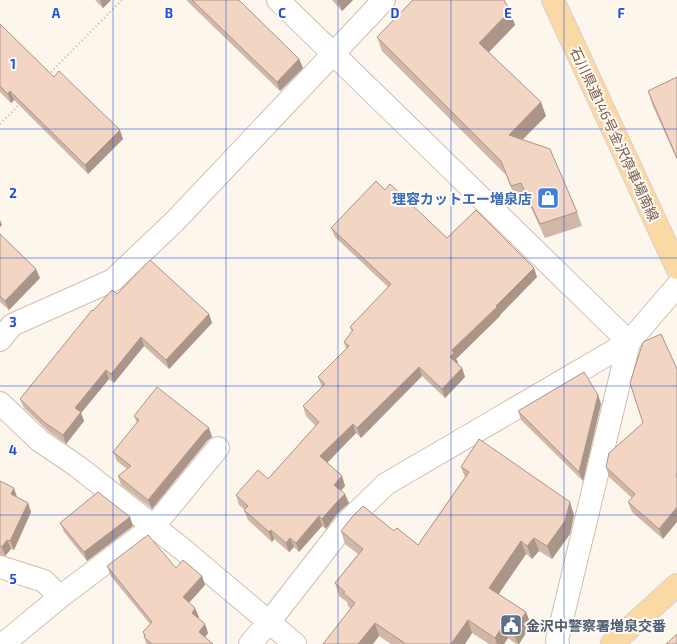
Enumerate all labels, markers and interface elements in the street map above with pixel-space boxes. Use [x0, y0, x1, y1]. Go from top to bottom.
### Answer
text: A [52, 5, 61, 21]
text: B [165, 5, 173, 21]
text: C [278, 5, 286, 21]
text: D [391, 5, 400, 21]
text: E [504, 5, 512, 21]
text: F [617, 5, 625, 21]
street label: 石川県道146号金沢停車場南線 [567, 44, 663, 224]
text: 1 [10, 56, 16, 72]
text: 2 [9, 185, 17, 201]
shop icon: 理容カットエー増泉店 [535, 185, 561, 211]
place label: 理容カットエー増泉店 [392, 190, 532, 207]
text: 3 [9, 314, 17, 330]
text: 4 [9, 442, 17, 458]
text: 5 [9, 571, 17, 587]
public building icon: 金沢中警察署増泉交番 [498, 612, 524, 638]
place label: 金沢中警察署増泉交番 [526, 617, 666, 634]

